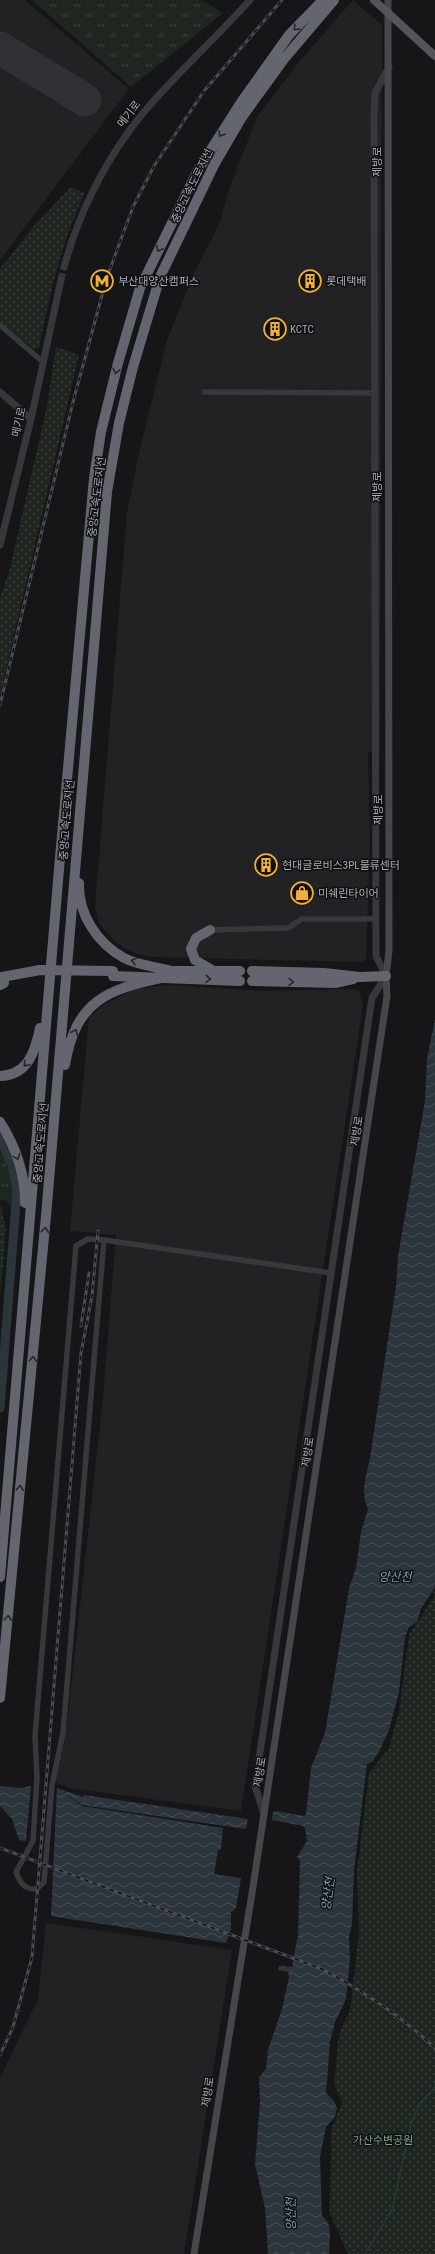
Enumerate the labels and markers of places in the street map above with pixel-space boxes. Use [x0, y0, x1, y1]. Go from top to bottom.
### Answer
metro station icon: 부산대양산캠퍼스 [89, 268, 115, 294]
building icon: 롯데택배 [297, 268, 323, 294]
place label: 부산대양산캠퍼스 [118, 275, 199, 288]
place label: 롯데택배 [326, 275, 366, 288]
building icon: KCTC [262, 316, 288, 342]
place label: KCTC [290, 323, 314, 336]
building icon: 현대글로비스3PL물류센터 [253, 852, 279, 878]
place label: 현대글로비스3PL물류센터 [282, 859, 400, 872]
shop icon: 미쉐린타이어 [289, 880, 315, 906]
place label: 미쉐린타이어 [318, 887, 379, 900]

